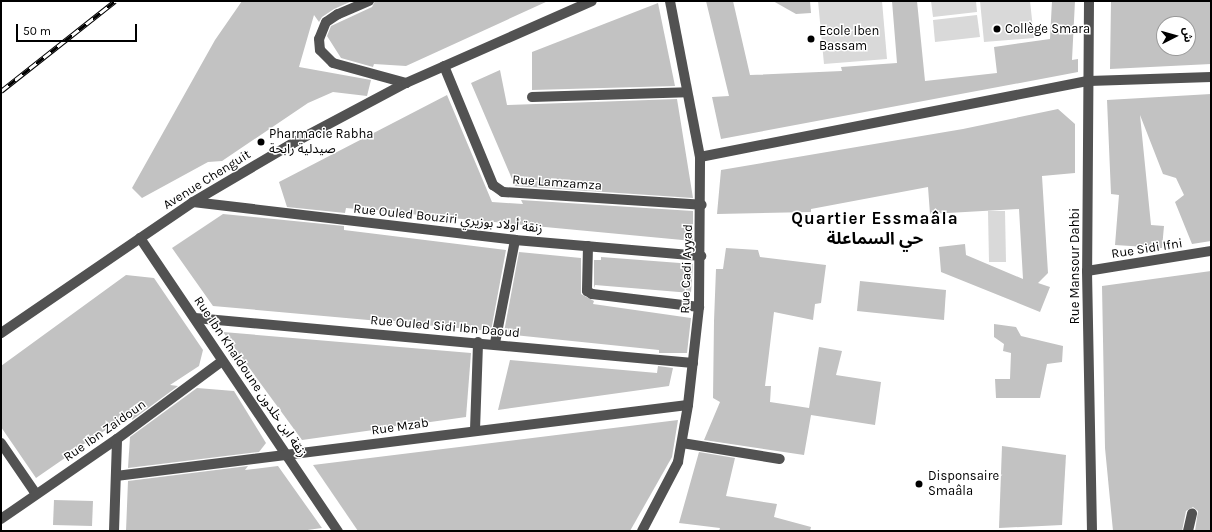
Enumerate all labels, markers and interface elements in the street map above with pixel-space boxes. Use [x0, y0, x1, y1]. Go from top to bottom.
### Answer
scale bar [18, 16, 139, 42]
north arrow [1156, 16, 1196, 56]
place label: Collège Smara [1005, 21, 1090, 37]
text: 50 m [23, 24, 51, 38]
place label: Ecole Iben Bassam [819, 24, 879, 55]
marker: Collège Smara [992, 24, 1002, 34]
text: ش [1180, 27, 1195, 43]
marker: Ecole Iben Bassam [806, 34, 816, 44]
place label: Pharmacie Rabha صيدلية رابحة [269, 127, 373, 158]
marker: Pharmacie Rabha صيدلية رابحة [256, 137, 266, 147]
street label: Avenue Chenguit [160, 147, 254, 213]
street label: Rue Lamzamza [512, 172, 602, 194]
street label: Rue Ouled Bouziri زنقة أولاد بوزيري [353, 201, 543, 237]
street label: Rue Mansour Dahbi [1067, 208, 1083, 324]
district label: Quartier Essmaâla حي السماعلة [791, 209, 959, 249]
street label: Rue Cadi Ayyad [678, 224, 696, 314]
street label: Rue Sidi Ifni [1110, 236, 1184, 262]
street label: Rue Ibn Khaldoune زنقة ابن خلدون [190, 294, 310, 460]
street label: Rue Ouled Sidi Ibn Daoud [370, 313, 520, 341]
street label: Rue Ibn Zaidoun [61, 397, 149, 465]
street label: Rue Mzab [370, 415, 430, 439]
place label: Disponsaire Smaâla [928, 469, 999, 500]
marker: Disponsaire Smaâla [913, 478, 925, 490]

